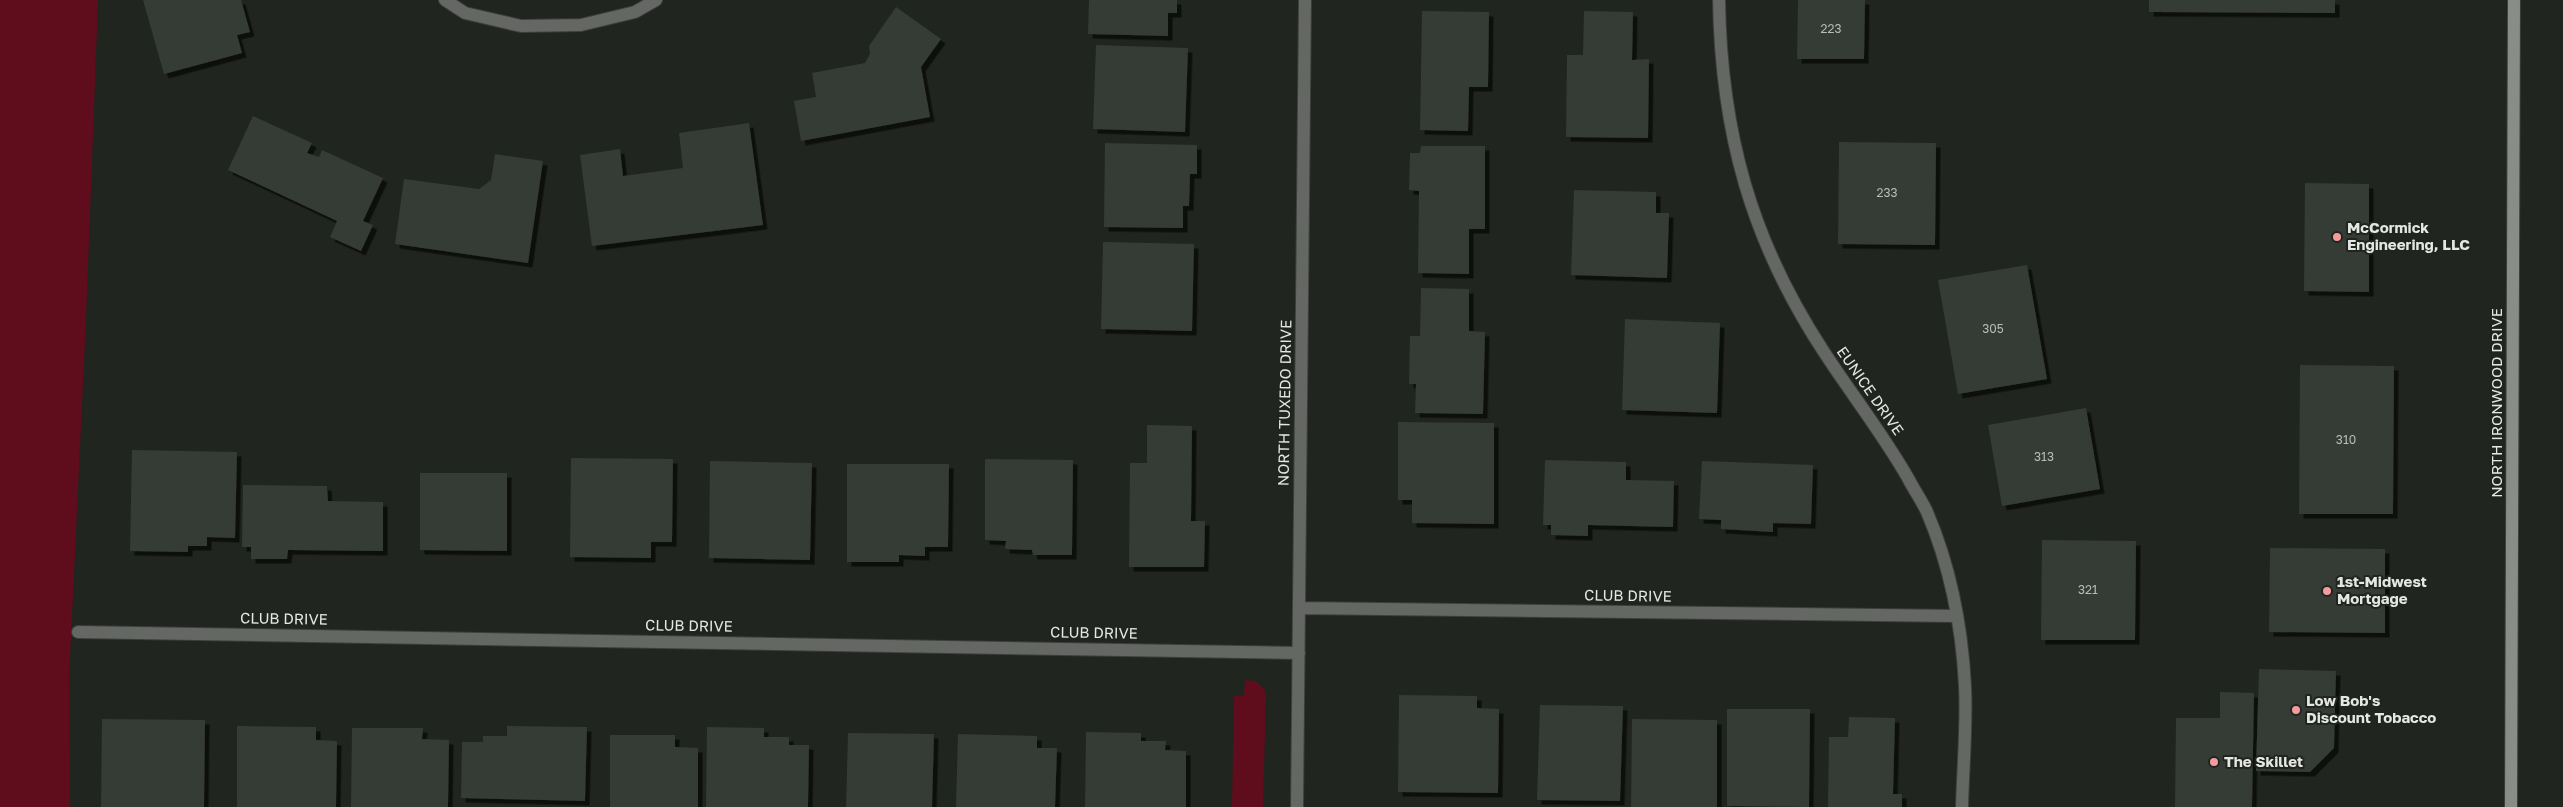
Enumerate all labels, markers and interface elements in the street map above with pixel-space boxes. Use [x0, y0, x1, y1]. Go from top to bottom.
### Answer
house number: 223 [1821, 21, 1841, 36]
house number: 233 [1876, 185, 1898, 200]
place label: McCormick Engineering, LLC [2347, 218, 2470, 253]
marker: McCormick Engineering, LLC [2331, 231, 2343, 243]
street label: NORTH IRONWOOD DRIVE [2487, 308, 2505, 498]
street label: NORTH TUXEDO DRIVE [1274, 320, 1294, 486]
house number: 305 [1982, 321, 2004, 336]
street label: EUNICE DRIVE [1834, 343, 1908, 438]
house number: 310 [2336, 432, 2356, 447]
house number: 313 [2034, 449, 2054, 464]
place label: 1st-Midwest Mortgage [2337, 572, 2427, 607]
house number: 321 [2078, 582, 2098, 597]
street label: CLUB DRIVE [1584, 585, 1672, 605]
marker: 1st-Midwest Mortgage [2321, 585, 2333, 597]
street label: CLUB DRIVE [240, 608, 328, 628]
street label: CLUB DRIVE [645, 615, 733, 635]
street label: CLUB DRIVE [1050, 622, 1138, 642]
place label: Low Bob's Discount Tobacco [2306, 691, 2436, 726]
marker: Low Bob's Discount Tobacco [2290, 704, 2302, 716]
place label: The Skillet [2224, 752, 2303, 770]
marker: The Skillet [2208, 756, 2220, 768]

